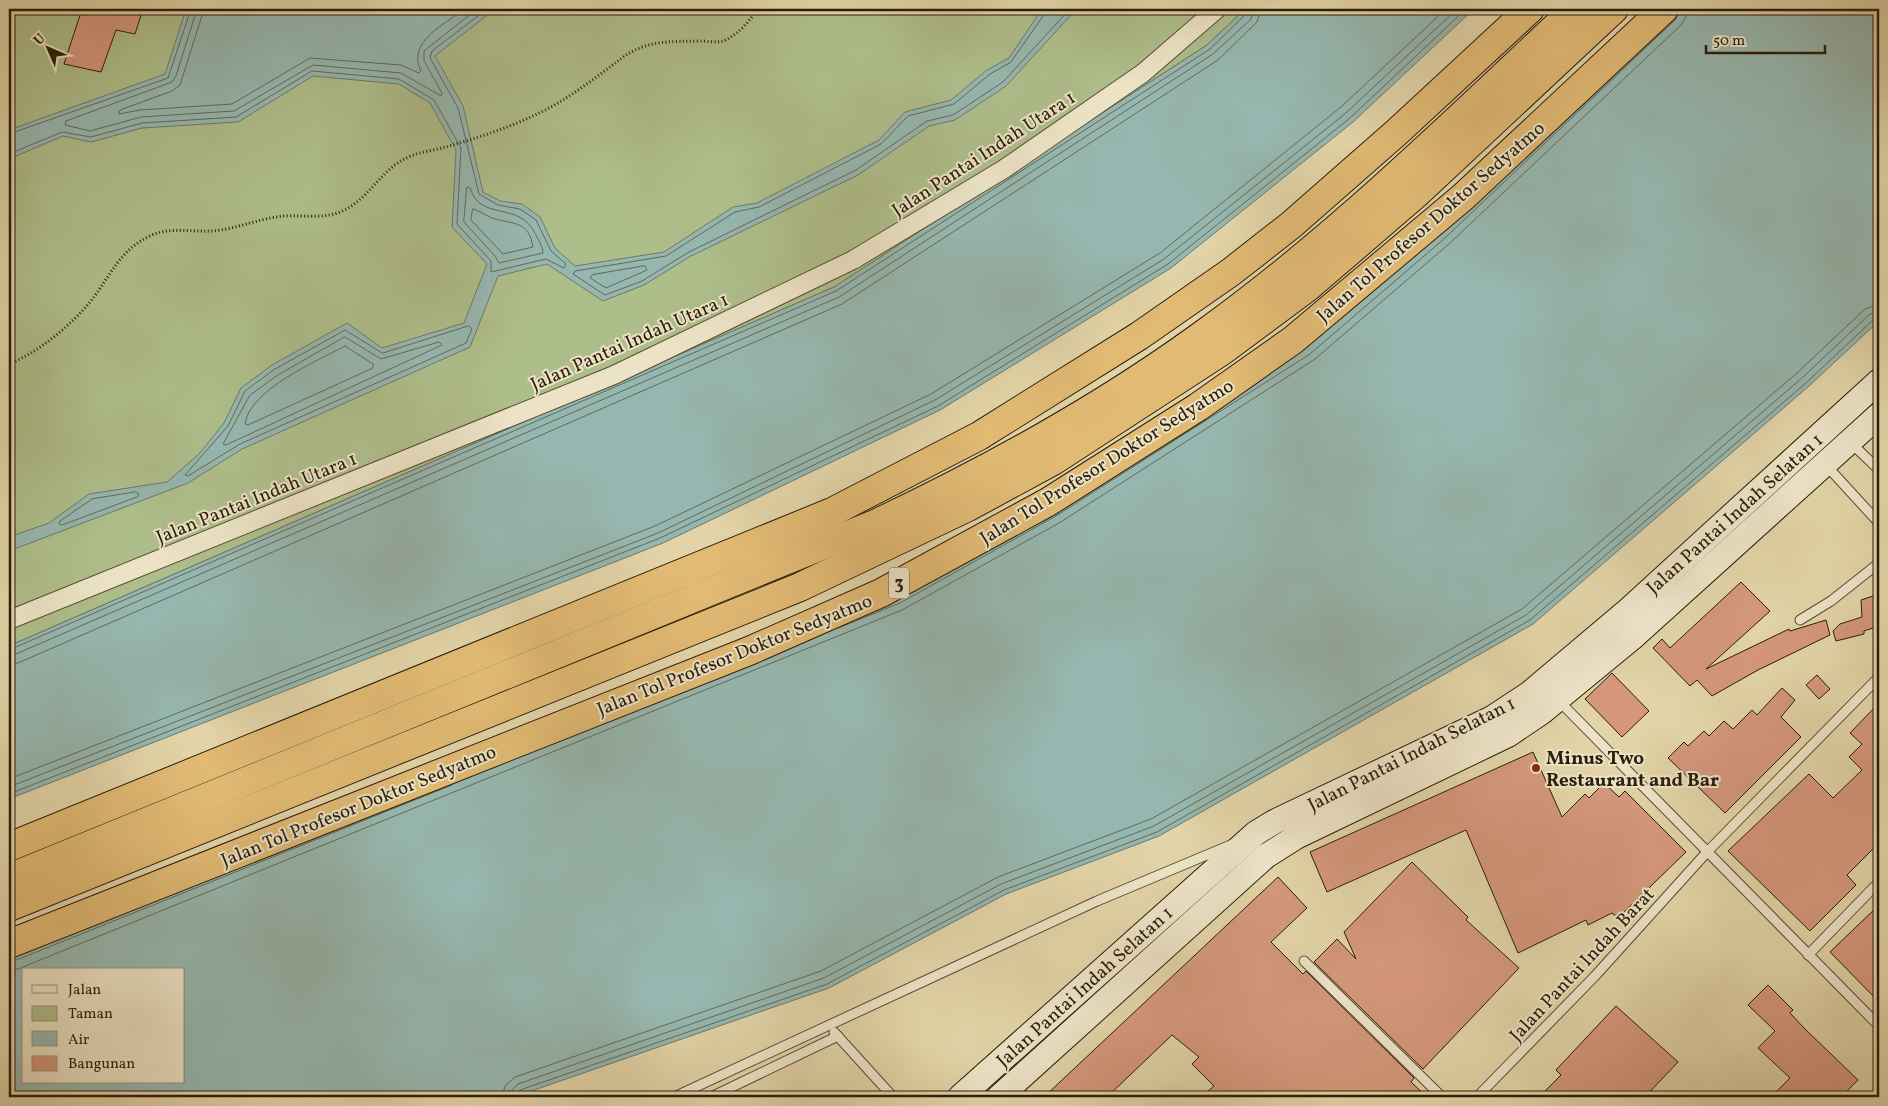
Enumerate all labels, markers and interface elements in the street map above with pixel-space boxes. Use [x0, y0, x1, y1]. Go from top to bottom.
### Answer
north arrow [22, 22, 72, 72]
scale bar [1706, 22, 1824, 54]
text: U [30, 29, 50, 50]
text: 50 m [1713, 31, 1745, 52]
street label: Jalan Pantai Indah Utara 1 [887, 85, 1081, 224]
street label: Jalan Tol Profesor Doktor Sedyatmo [1311, 116, 1551, 329]
street label: Jalan Pantai Indah Utara 1 [527, 287, 733, 398]
street label: Jalan Tol Profesor Doktor Sedyatmo [975, 374, 1239, 552]
street label: Jalan Pantai Indah Selatan 1 [1641, 428, 1829, 601]
street label: Jalan Pantai Indah Utara 1 [152, 447, 361, 551]
road number: 3 [889, 568, 909, 598]
street label: Jalan Tol Profesor Doktor Sedyatmo [593, 589, 876, 723]
street label: Jalan Pantai Indah Selatan 1 [1304, 691, 1520, 819]
street label: Jalan Tol Profesor Doktor Sedyatmo [217, 740, 500, 874]
place label: Minus Two Restaurant and Bar [1546, 746, 1719, 794]
marker: Minus Two Restaurant and Bar [1530, 762, 1542, 774]
street label: Jalan Pantai Indah Barat [1504, 882, 1661, 1048]
street label: Jalan Pantai Indah Selatan 1 [991, 901, 1179, 1074]
legend [22, 968, 185, 1084]
text: Jalan [68, 980, 101, 1001]
text: Taman [68, 1004, 113, 1025]
text: Air [68, 1030, 89, 1051]
text: Bangunan [68, 1054, 135, 1075]

